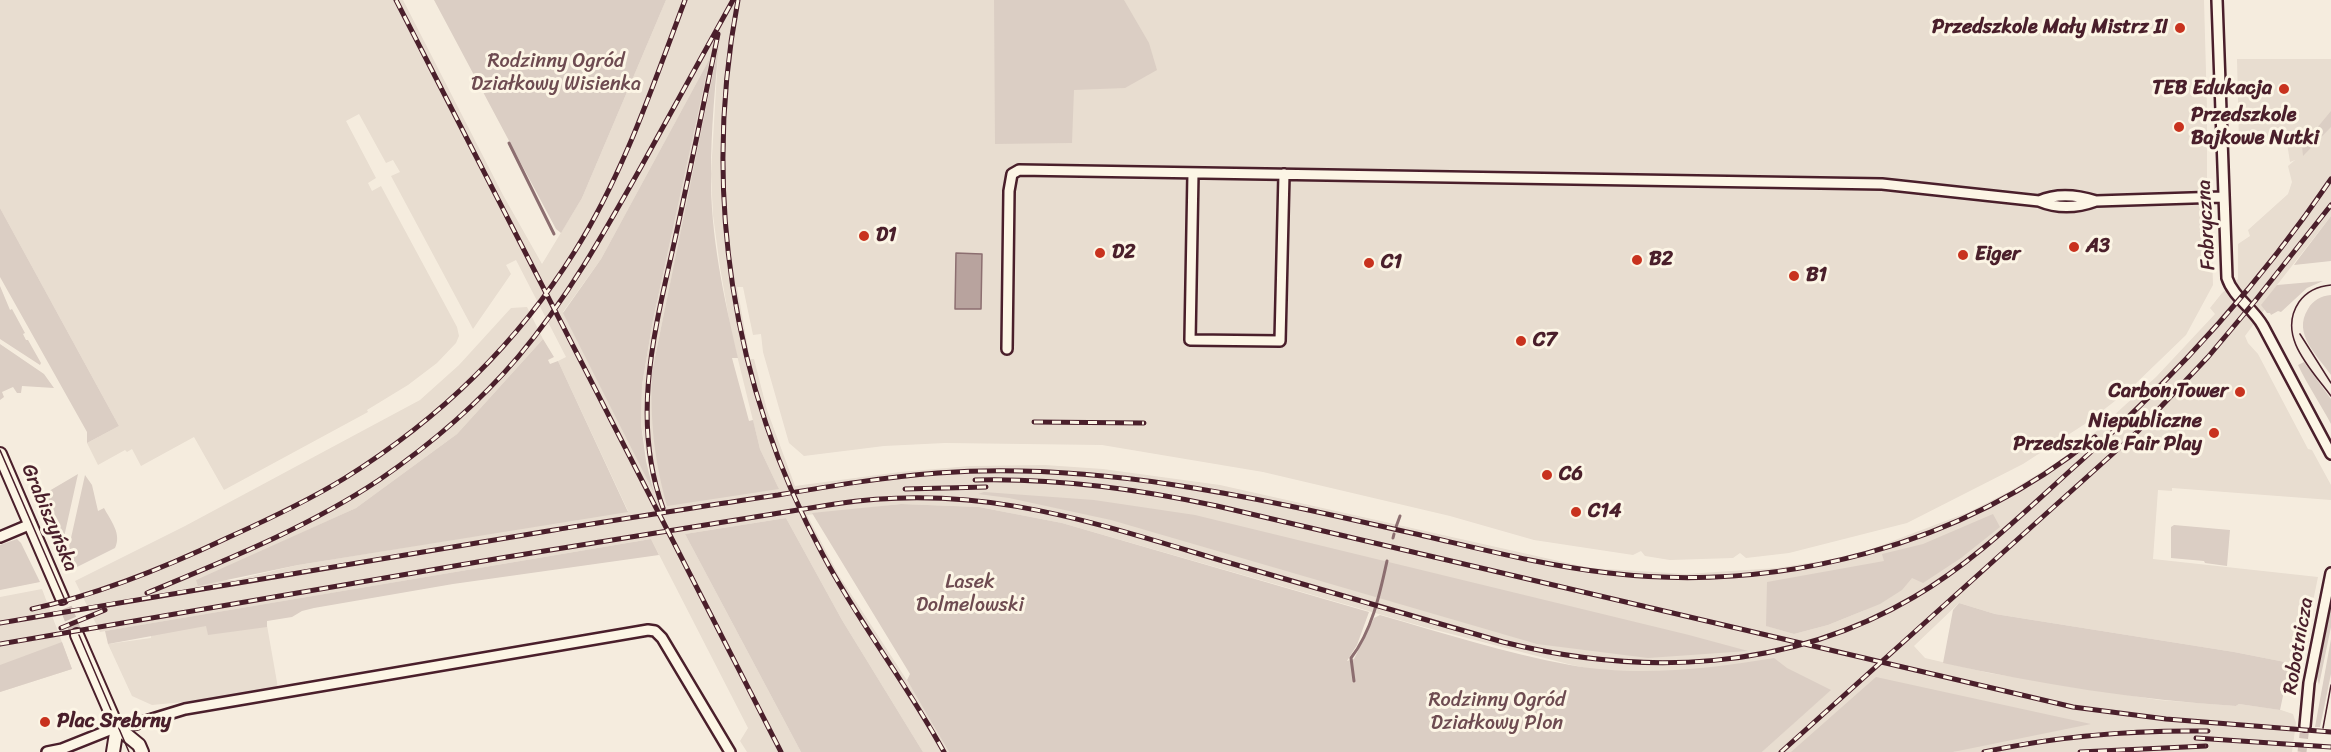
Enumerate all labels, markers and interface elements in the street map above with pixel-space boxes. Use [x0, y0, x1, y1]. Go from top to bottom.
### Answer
place label: Przedszkole Mały Mistrz II [1932, 16, 2168, 40]
marker: Przedszkole Mały Mistrz II [2173, 21, 2187, 35]
park label: Rodzinny Ogród Działkowy Wisienka [471, 50, 641, 97]
place label: TEB Edukacja [2152, 77, 2272, 101]
marker: TEB Edukacja [2277, 82, 2291, 96]
place label: Przedszkole Bajkowe Nutki [2191, 104, 2319, 151]
marker: Przedszkole Bajkowe Nutki [2172, 120, 2186, 134]
street label: Fabryczna [2193, 179, 2221, 271]
place label: D1 [876, 224, 897, 248]
marker: D1 [857, 229, 871, 243]
place label: A3 [2086, 235, 2110, 259]
marker: A3 [2067, 240, 2081, 254]
place label: D2 [1112, 241, 1135, 265]
place label: Eiger [1975, 243, 2020, 267]
marker: D2 [1093, 246, 1107, 260]
place label: B2 [1649, 248, 1673, 272]
marker: Eiger [1956, 248, 1970, 262]
place label: C1 [1381, 251, 1402, 275]
marker: B2 [1630, 253, 1644, 267]
marker: C1 [1362, 256, 1376, 270]
place label: B1 [1806, 264, 1827, 288]
marker: B1 [1787, 269, 1801, 283]
place label: C7 [1533, 329, 1557, 353]
marker: C7 [1514, 334, 1528, 348]
place label: Carbon Tower [2109, 380, 2228, 404]
marker: Carbon Tower [2233, 385, 2247, 399]
place label: Niepubliczne Przedszkole Fair Play [2013, 410, 2202, 457]
marker: Niepubliczne Przedszkole Fair Play [2207, 426, 2221, 440]
street label: Grabiszyńska [16, 461, 82, 575]
place label: C6 [1559, 463, 1583, 487]
marker: C6 [1540, 468, 1554, 482]
place label: C14 [1588, 500, 1622, 524]
marker: C14 [1569, 505, 1583, 519]
park label: Lasek Dolmelowski [916, 571, 1024, 618]
street label: Robotnicza [2279, 596, 2319, 696]
park label: Rodzinny Ogród Działkowy Plon [1428, 689, 1566, 736]
place label: Plac Srebrny [57, 710, 171, 734]
marker: Plac Srebrny [38, 715, 52, 729]

